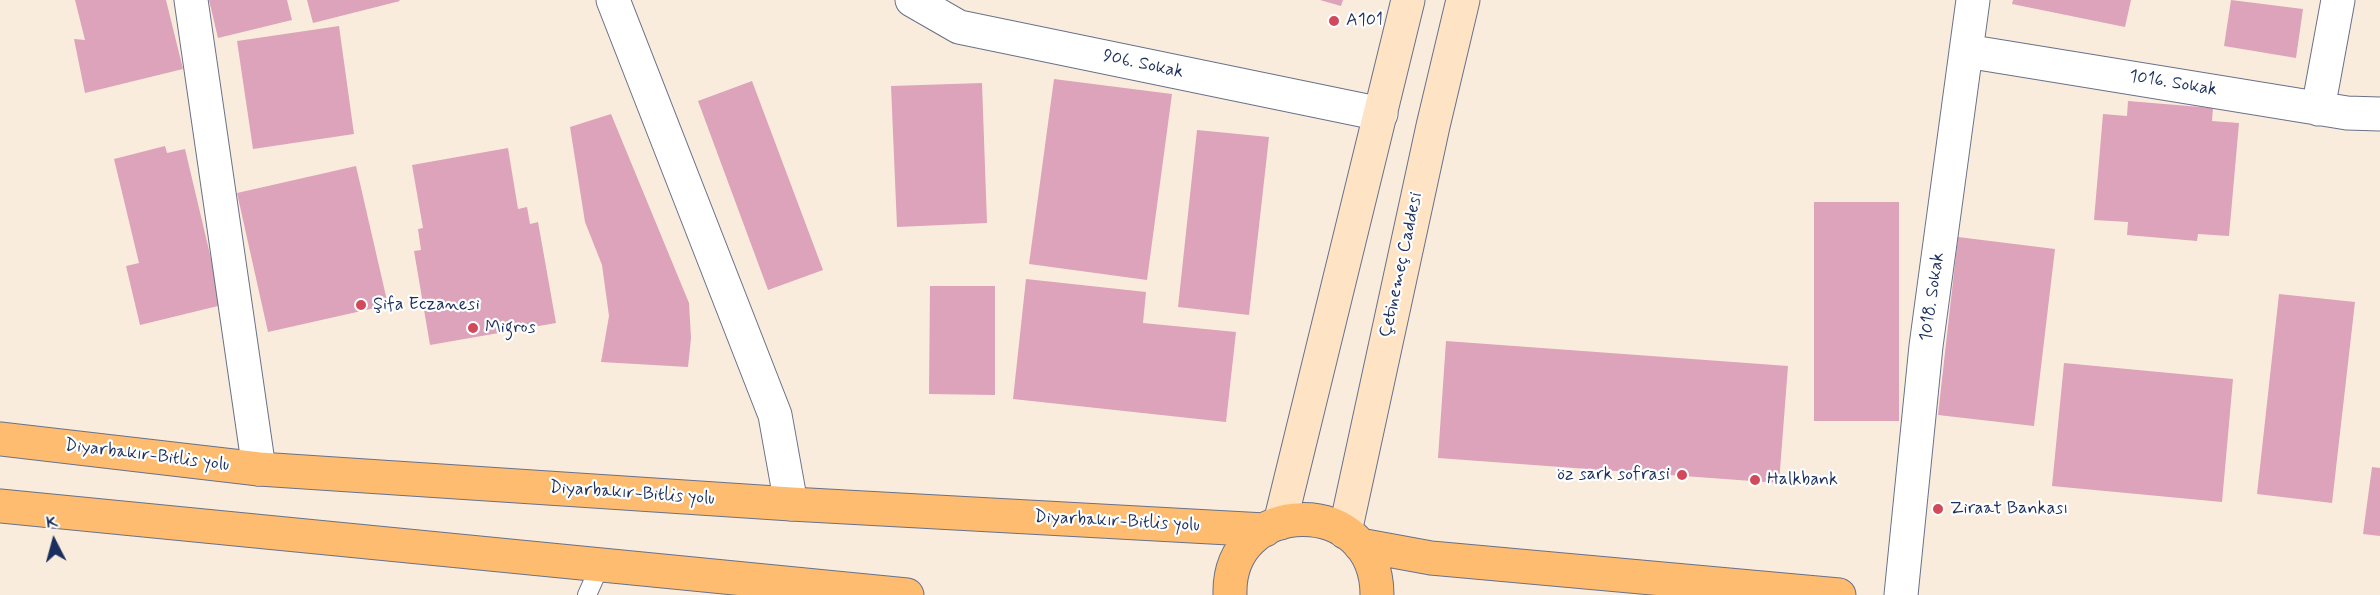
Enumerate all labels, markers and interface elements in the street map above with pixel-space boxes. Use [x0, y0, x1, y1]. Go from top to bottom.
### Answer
place label: A101 [1346, 10, 1383, 32]
marker: A101 [1327, 14, 1341, 28]
street label: 906. Sokak [1101, 46, 1185, 84]
street label: 1016. Sokak [2128, 66, 2218, 102]
street label: Çetinemeç Caddesi [1376, 190, 1428, 340]
street label: 1018. Sokak [1916, 251, 1950, 343]
place label: Şifa Eczanesi [373, 294, 480, 316]
marker: Şifa Eczanesi [354, 298, 368, 312]
place label: Migros [485, 317, 536, 339]
marker: Migros [466, 321, 480, 335]
street label: Diyarbakır-Bitlis yolu [63, 435, 231, 477]
place label: öz sark sofrasi [1557, 464, 1670, 486]
marker: öz sark sofrasi [1675, 468, 1689, 482]
place label: Halkbank [1767, 469, 1838, 491]
marker: Halkbank [1748, 473, 1762, 487]
street label: Diyarbakır-Bitlis yolu [549, 477, 715, 511]
place label: Ziraat Bankası [1950, 498, 2068, 520]
marker: Ziraat Bankası [1931, 502, 1945, 516]
street label: Diyarbakır-Bitlis yolu [1034, 507, 1200, 537]
north arrow [24, 511, 84, 571]
text: K [45, 512, 59, 534]

